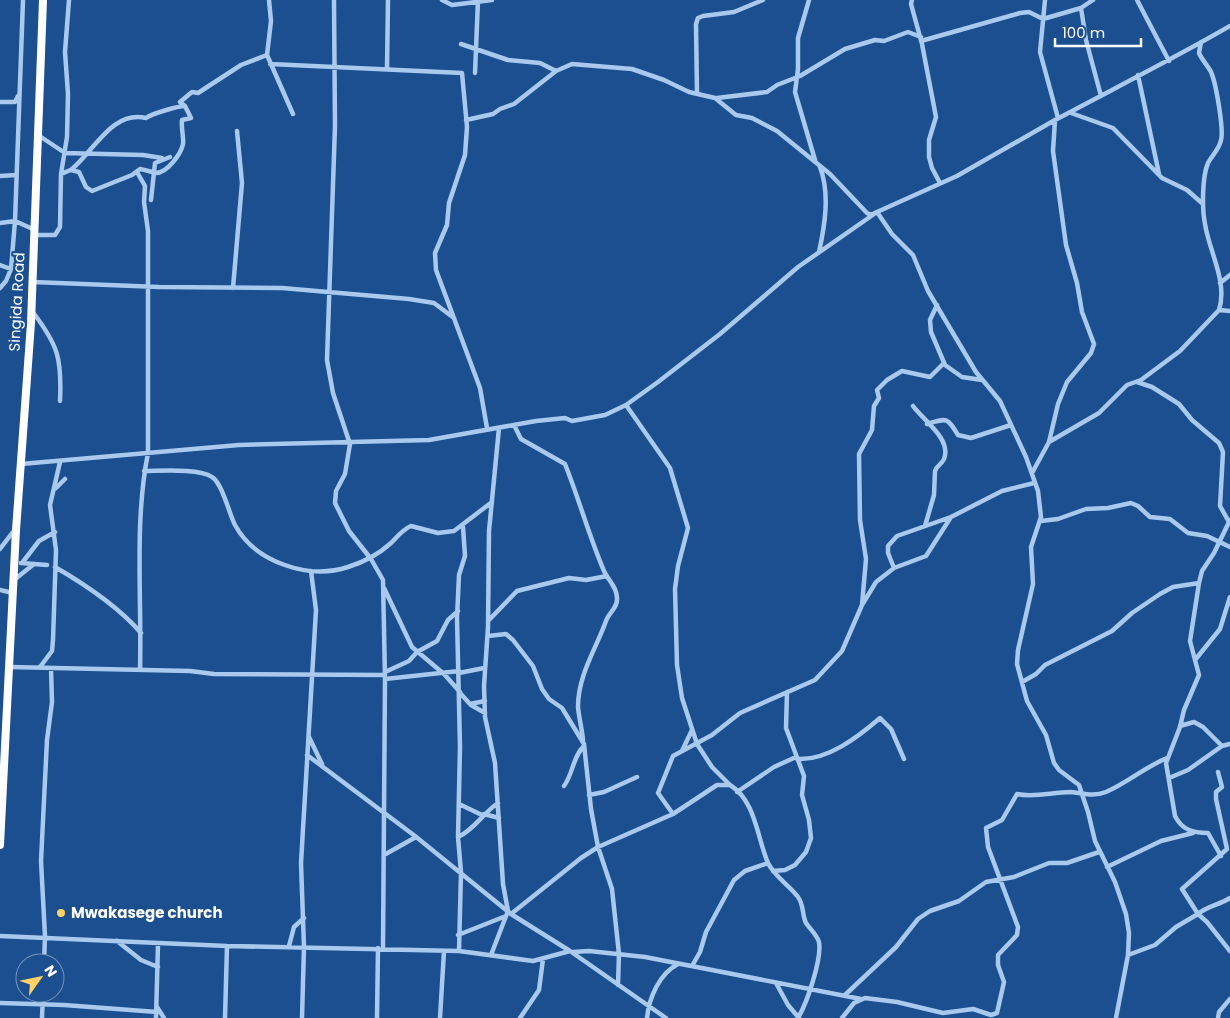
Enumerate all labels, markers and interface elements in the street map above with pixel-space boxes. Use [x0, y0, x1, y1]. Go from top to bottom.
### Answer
scale bar [1055, 15, 1141, 47]
text: 100 m [1062, 22, 1105, 43]
street label: Singida Road [3, 252, 30, 352]
place label: Mwakasege church [71, 902, 223, 923]
marker: Mwakasege church [55, 907, 67, 919]
north arrow [15, 953, 65, 1003]
text: N [40, 961, 62, 981]

